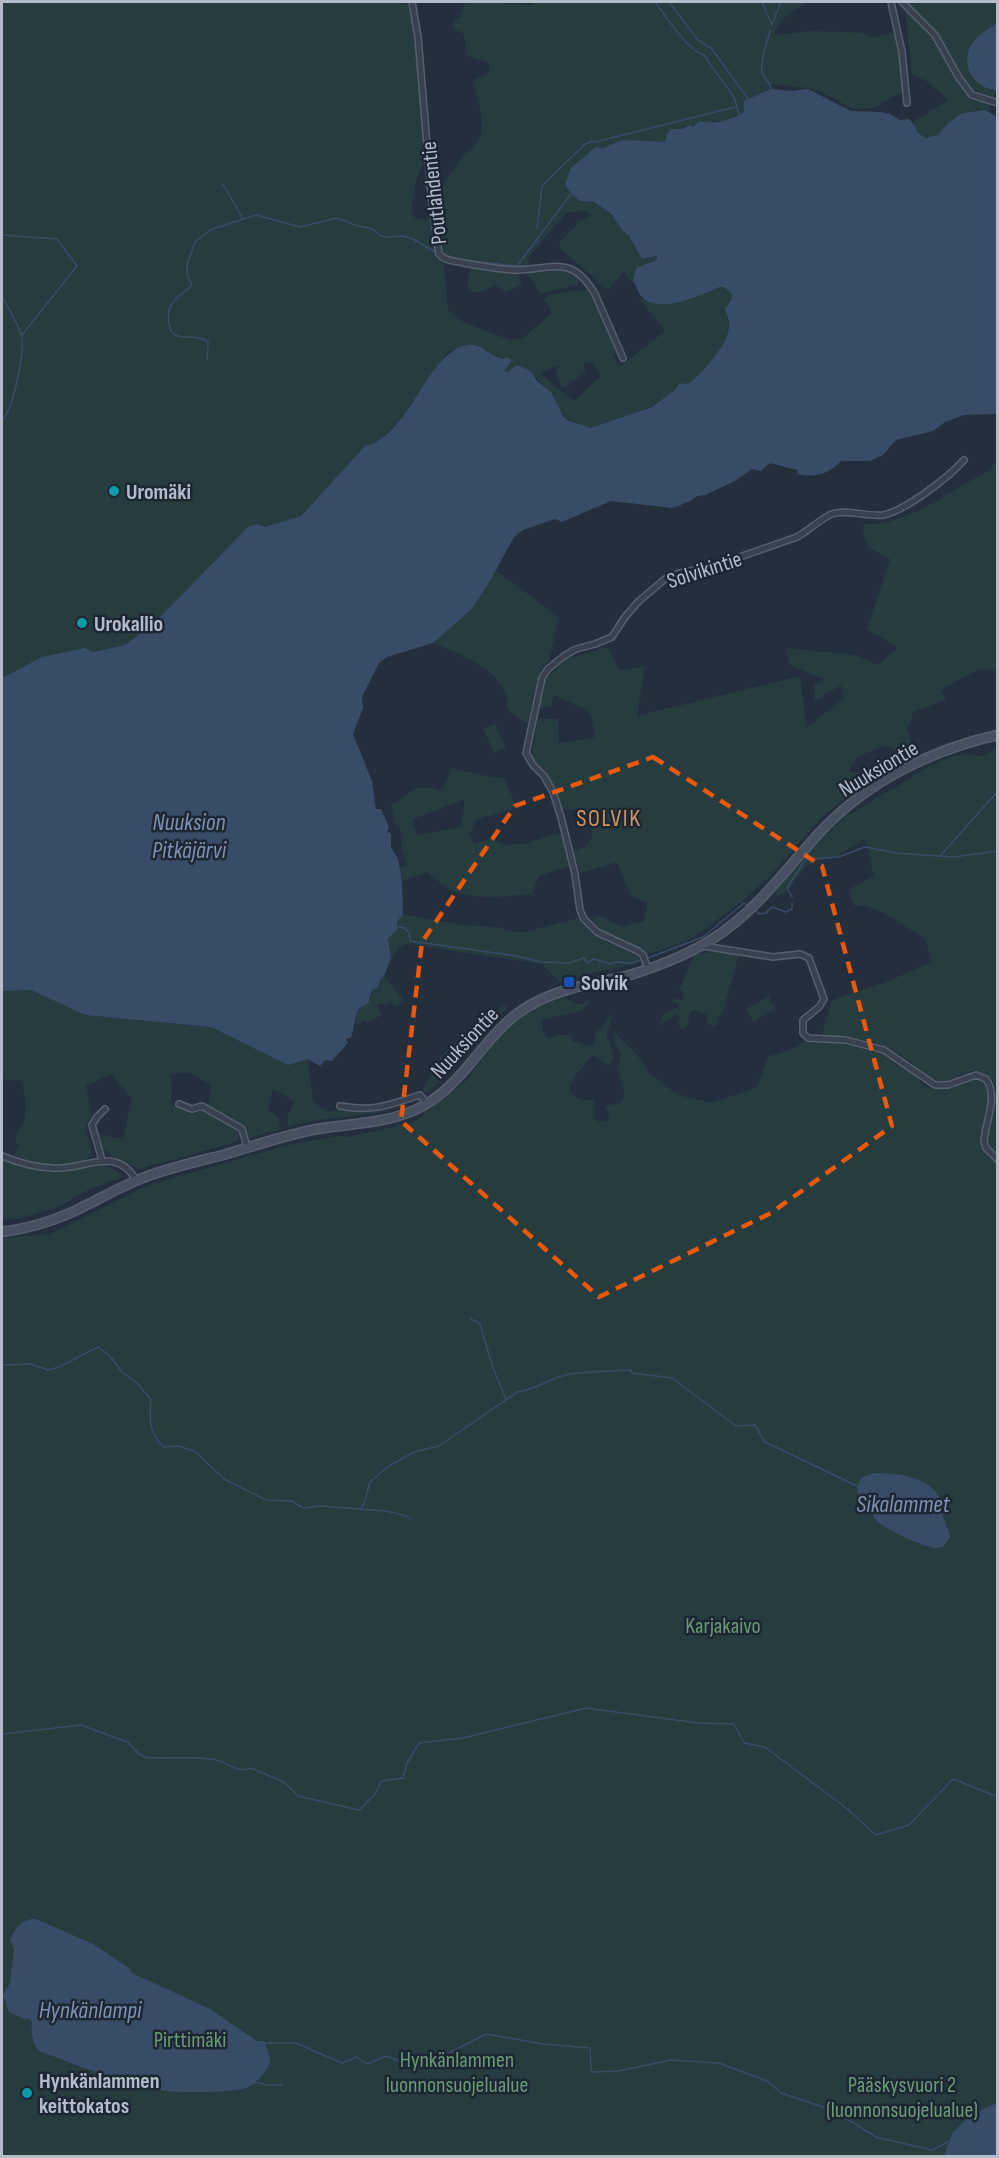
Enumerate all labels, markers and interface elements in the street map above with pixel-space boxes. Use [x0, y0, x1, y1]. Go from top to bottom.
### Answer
street label: Poutlahdentie [416, 140, 453, 246]
place label: Uromäki [126, 479, 191, 506]
marker: Uromäki [107, 484, 121, 498]
street label: Solvikintie [664, 546, 745, 595]
place label: Urokallio [94, 611, 163, 638]
marker: Urokallio [75, 616, 89, 630]
street label: Nuuksiontie [834, 735, 923, 804]
district label: SOLVIK [576, 804, 642, 833]
water label: Nuuksion Pitkäjärvi [152, 808, 227, 865]
place label: Solvik [581, 970, 629, 997]
marker: Solvik [562, 975, 576, 989]
street label: Nuuksiontie [425, 1002, 505, 1084]
water label: Sikalammet [856, 1490, 951, 1519]
park label: Karjakaivo [685, 1613, 761, 1640]
water label: Hynkänlampi [39, 1996, 142, 2025]
park label: Pirttimäki [154, 2027, 226, 2054]
park label: Hynkänlammen luonnonsuojelualue [386, 2047, 528, 2099]
place label: Hynkänlammen keittokatos [39, 2068, 160, 2120]
park label: Pääskysvuori 2 (luonnonsuojelualue) [826, 2072, 978, 2124]
marker: Hynkänlammen keittokatos [20, 2086, 34, 2100]

